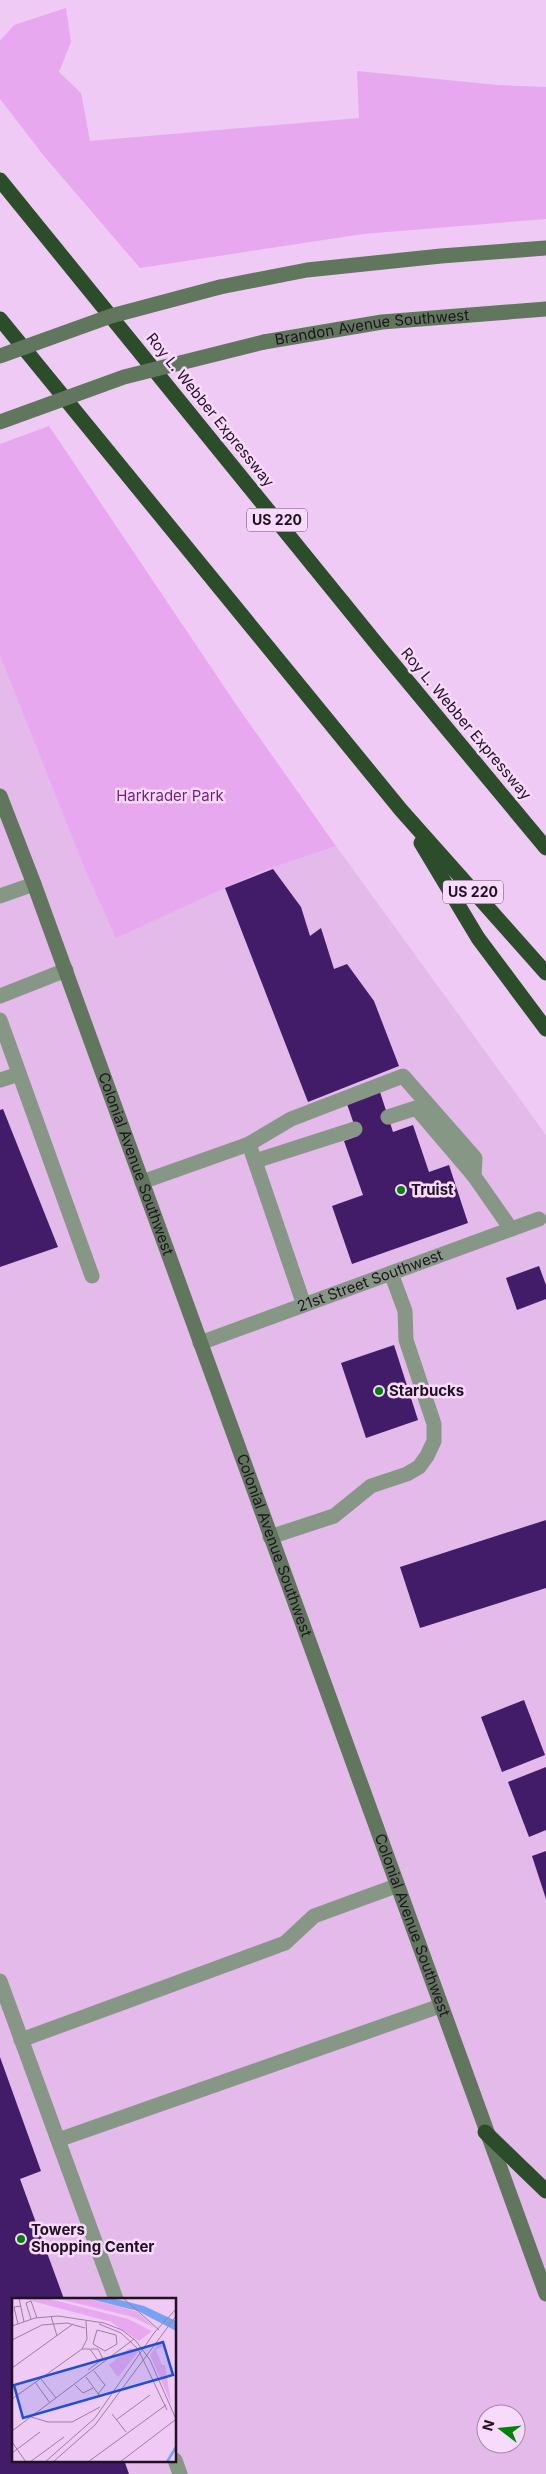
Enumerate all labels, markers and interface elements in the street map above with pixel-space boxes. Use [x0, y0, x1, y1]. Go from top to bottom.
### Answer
street label: Brandon Avenue Southwest [273, 305, 470, 349]
street label: Roy L. Webber Expressway [142, 329, 279, 491]
road number: US 220 [247, 508, 307, 532]
street label: Roy L. Webber Expressway [397, 644, 536, 804]
park label: Harkrader Park [116, 786, 225, 805]
road number: US 220 [443, 880, 503, 904]
street label: Colonial Avenue Southwest [94, 1070, 178, 1258]
place label: Truist [411, 1180, 454, 1199]
marker: Truist [395, 1184, 407, 1196]
street label: 21st Street Southwest [294, 1245, 445, 1316]
place label: Starbucks [389, 1381, 464, 1400]
marker: Starbucks [373, 1385, 385, 1397]
street label: Colonial Avenue Southwest [233, 1451, 317, 1639]
street label: Colonial Avenue Southwest [371, 1831, 454, 2019]
place label: Towers Shopping Center [31, 2220, 154, 2256]
marker: Towers Shopping Center [15, 2233, 27, 2245]
inset map [12, 2298, 176, 2462]
north arrow [476, 2404, 526, 2454]
text: N [478, 2418, 498, 2433]

